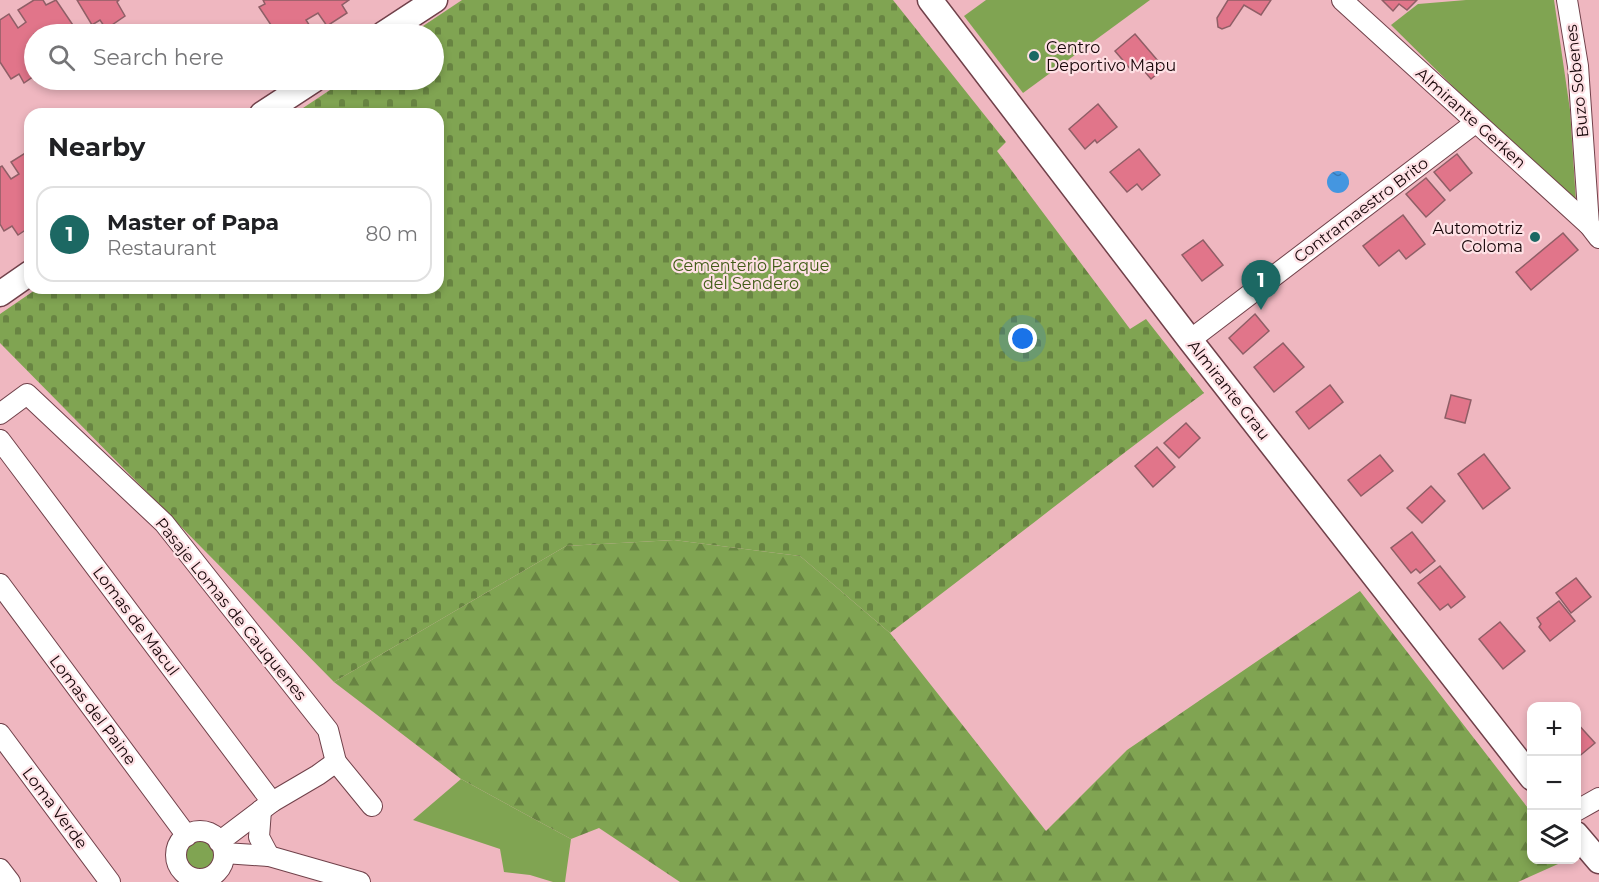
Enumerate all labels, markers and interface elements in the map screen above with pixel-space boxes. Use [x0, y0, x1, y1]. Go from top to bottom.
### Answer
street label: Buzo Sobenes [1562, 23, 1592, 139]
search box [24, 24, 444, 90]
place label: Centro Deportivo Mapu [1046, 38, 1176, 75]
icon: search [45, 41, 78, 74]
text: Search here [93, 44, 224, 71]
marker: Centro Deportivo Mapu [1027, 49, 1041, 63]
street label: Almirante Gerken [1412, 64, 1530, 172]
text: Nearby [48, 131, 145, 163]
street label: Contramaestro Brito [1290, 153, 1432, 267]
text: Master of Papa [107, 209, 279, 236]
place label: Automotriz Coloma [1432, 219, 1523, 256]
text: 1 [66, 222, 73, 246]
text: 80 m [366, 222, 418, 246]
marker: Automotriz Coloma [1528, 230, 1542, 244]
text: Restaurant [107, 236, 217, 260]
park label: Cementerio Parque del Sendero [673, 256, 829, 293]
pin: 1 [1242, 260, 1280, 310]
your location [1008, 324, 1037, 353]
street label: Almirante Grau [1184, 336, 1274, 444]
street label: Pasaje Lomas de Cauquenes [151, 514, 311, 704]
street label: Lomas de Macul [89, 563, 183, 679]
street label: Lomas del Paine [46, 651, 140, 769]
map controls [1527, 702, 1581, 864]
button: + [1527, 702, 1581, 756]
button: − [1527, 756, 1581, 810]
street label: Loma Verde [18, 764, 92, 852]
button: layers [1527, 810, 1581, 864]

